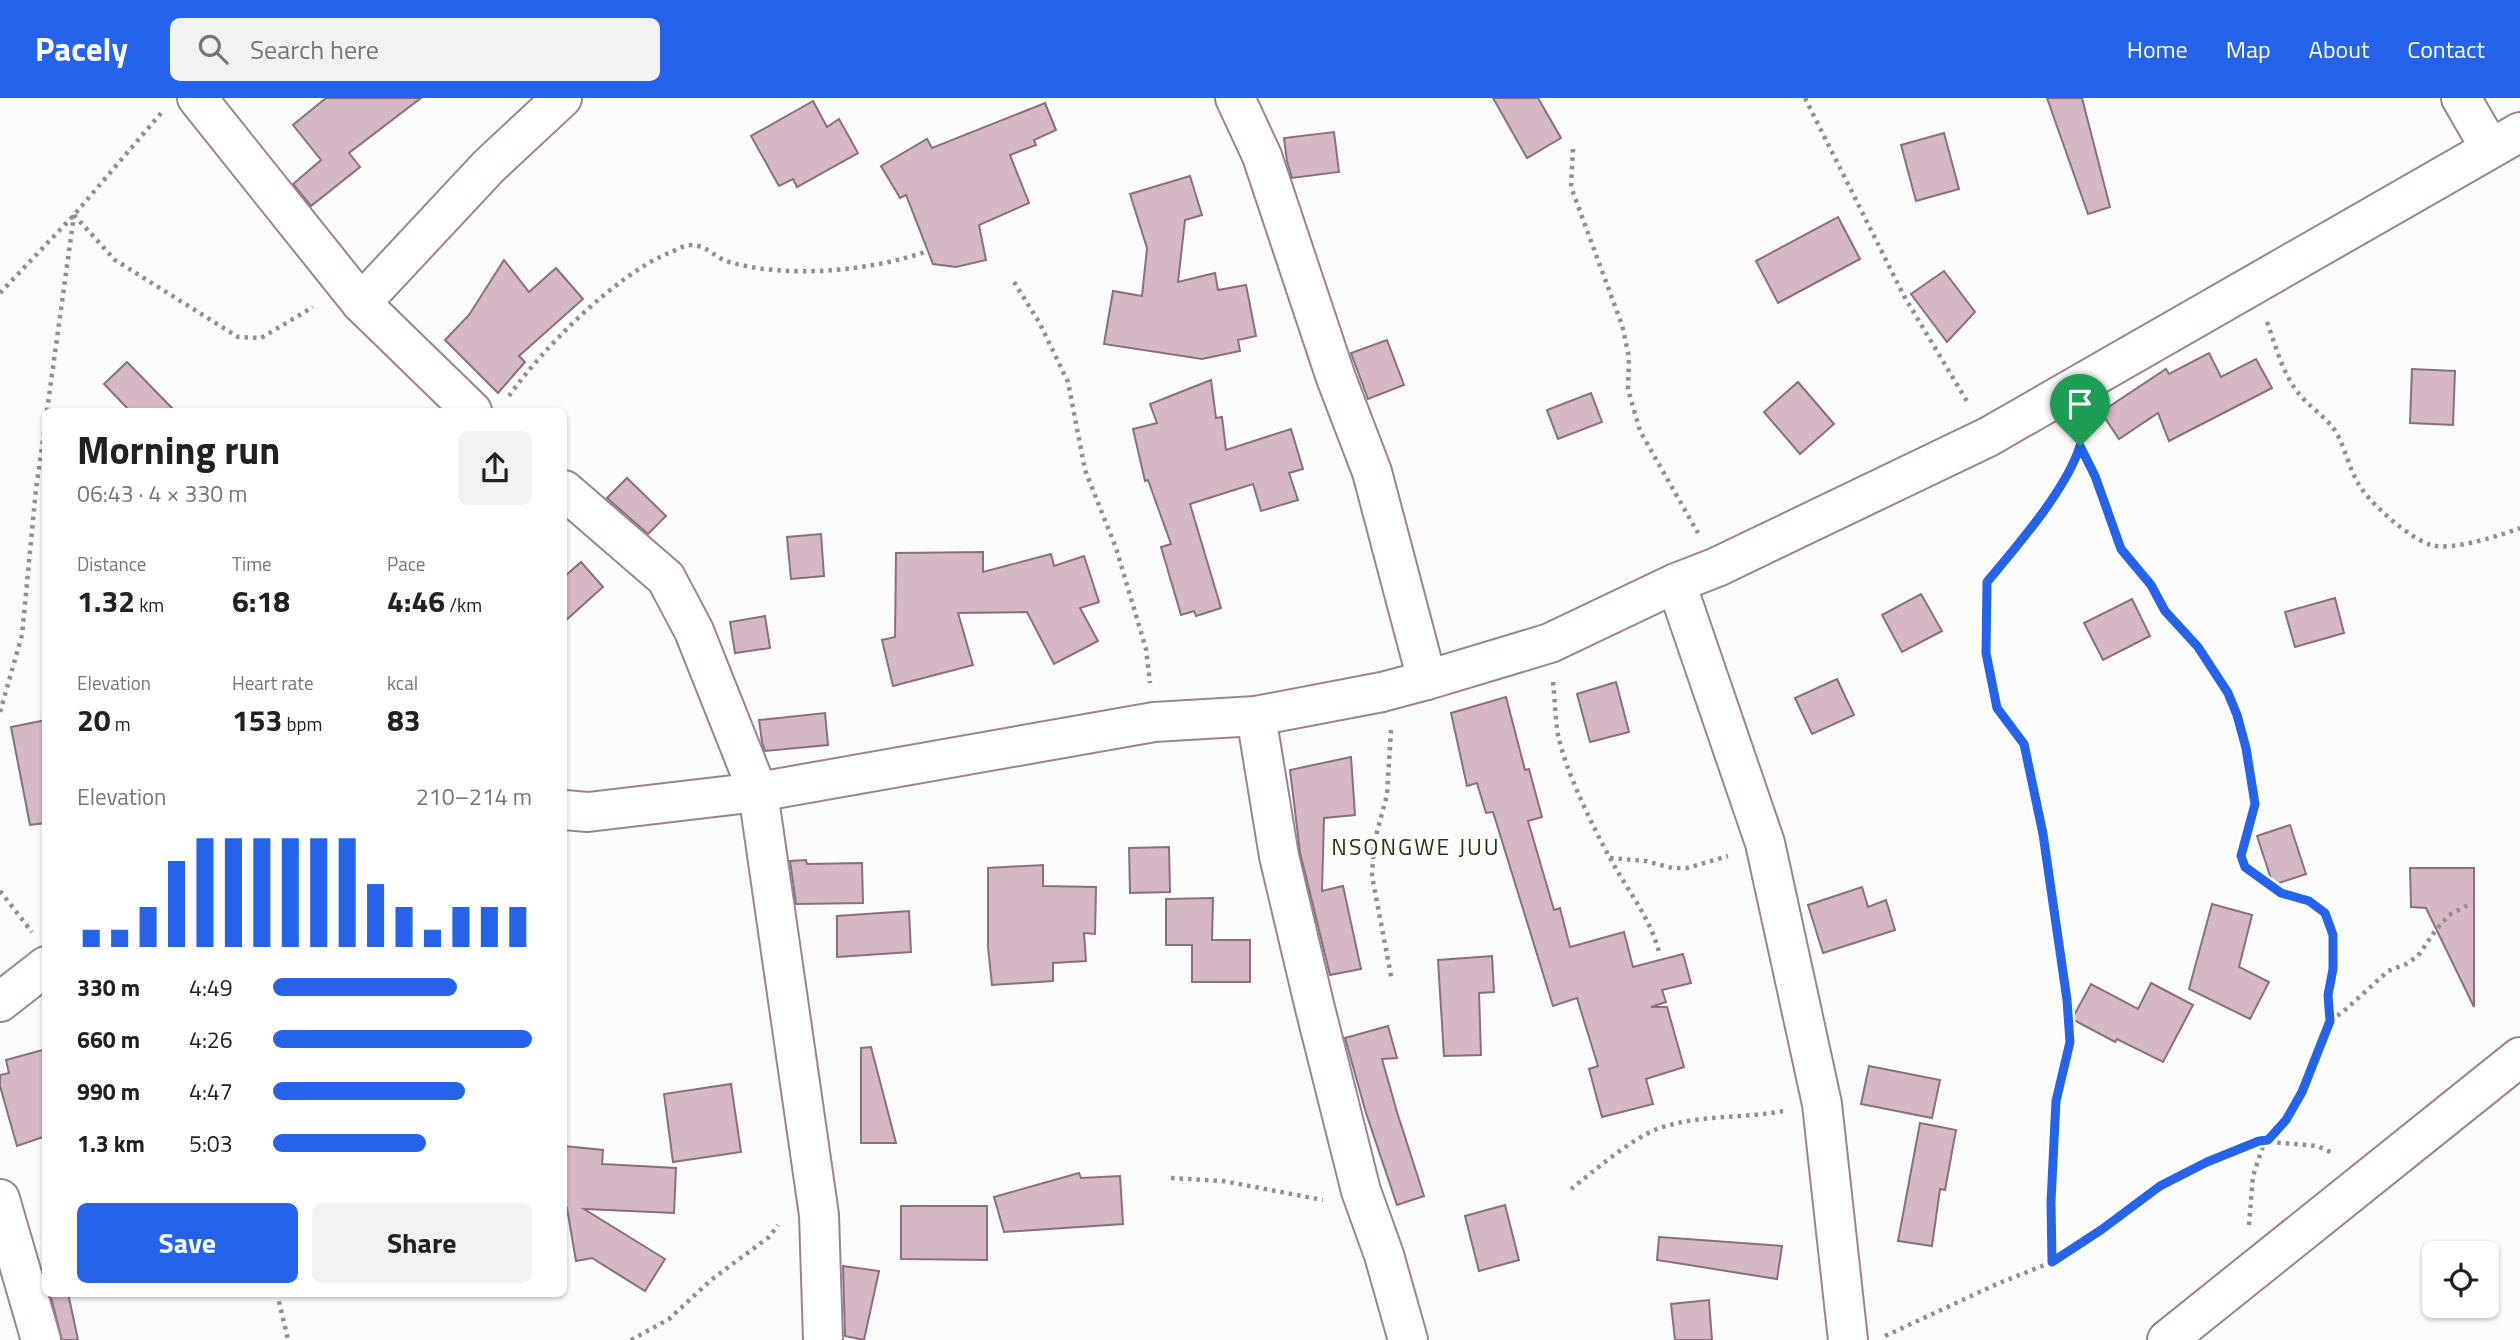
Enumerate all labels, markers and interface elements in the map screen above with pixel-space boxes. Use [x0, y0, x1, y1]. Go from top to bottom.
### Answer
search box [170, 18, 660, 81]
text: Pacely [35, 24, 128, 74]
icon: search [194, 30, 232, 68]
text: Search here [250, 30, 379, 69]
text: Home [2127, 31, 2188, 67]
text: Map [2226, 31, 2271, 67]
text: About [2309, 31, 2369, 67]
text: Contact [2407, 31, 2485, 67]
pin [2050, 374, 2110, 446]
icon: arrive [2061, 385, 2099, 423]
text: Morning run [77, 421, 280, 479]
button: share [458, 431, 532, 505]
text: 06:43 · 4 × 330 m [77, 476, 247, 511]
text: Distance [77, 549, 146, 578]
text: Time [232, 549, 272, 578]
text: Pace [387, 549, 425, 578]
text: 1.32 [77, 578, 135, 624]
text: 6:18 [232, 578, 290, 624]
text: 4:46 [387, 578, 445, 624]
text: km [135, 590, 164, 619]
text: /km [445, 590, 482, 619]
text: Elevation [77, 668, 151, 697]
text: Heart rate [232, 668, 314, 697]
text: kcal [387, 668, 418, 697]
text: 20 [77, 697, 111, 743]
text: 153 [232, 697, 282, 743]
text: 83 [387, 697, 421, 743]
text: m [111, 709, 131, 738]
text: bpm [282, 709, 322, 738]
text: Elevation [77, 779, 166, 814]
text: 210–214 m [416, 779, 532, 814]
district label: NSONGWE JUU [1331, 829, 1501, 864]
text: 330 m [77, 970, 140, 1005]
text: 4:49 [189, 970, 233, 1005]
text: 660 m [77, 1022, 140, 1057]
text: 4:26 [189, 1022, 233, 1057]
text: 990 m [77, 1074, 140, 1109]
text: 4:47 [189, 1074, 233, 1109]
text: 1.3 km [77, 1126, 145, 1161]
text: 5:03 [189, 1126, 233, 1161]
button: Save [77, 1203, 298, 1283]
button: Share [312, 1203, 532, 1283]
map controls [2422, 1241, 2499, 1318]
button: locate [2422, 1241, 2499, 1318]

